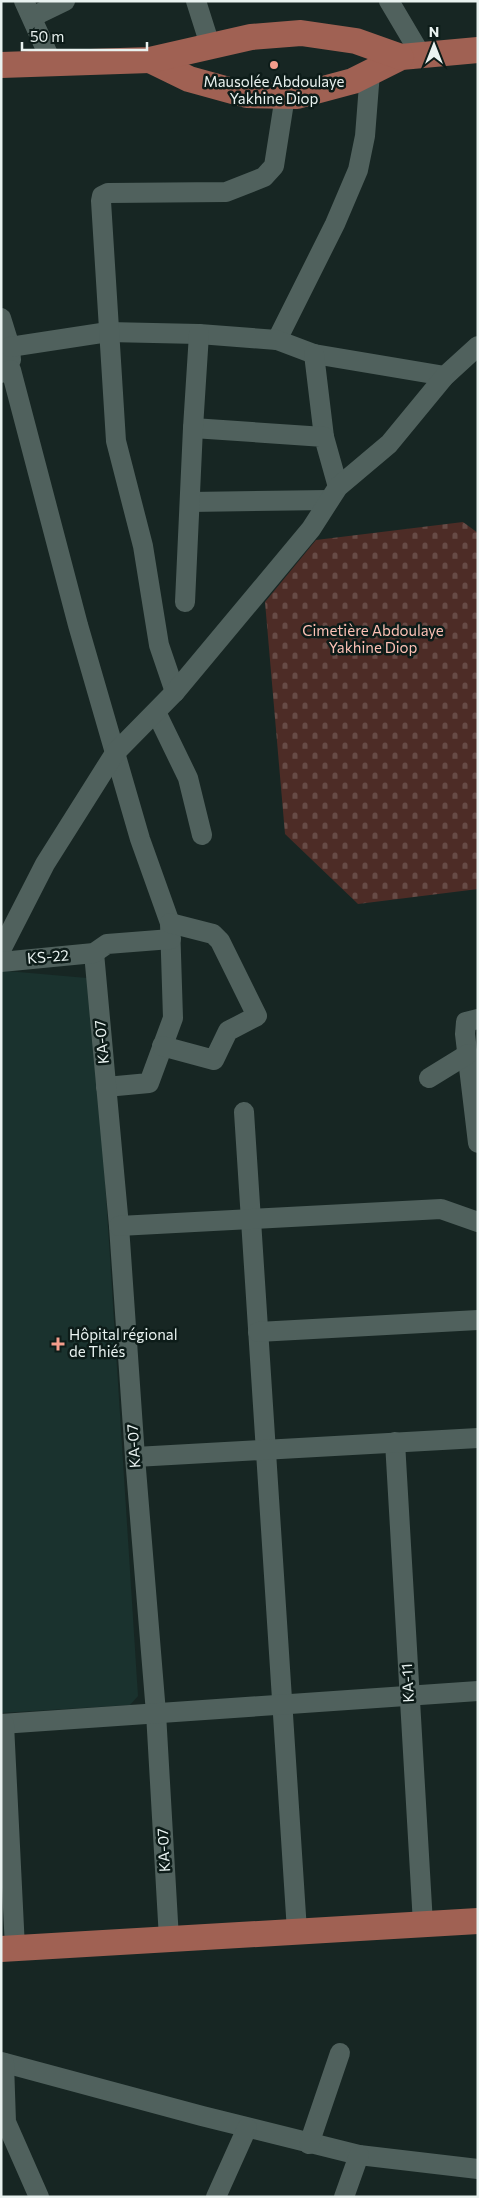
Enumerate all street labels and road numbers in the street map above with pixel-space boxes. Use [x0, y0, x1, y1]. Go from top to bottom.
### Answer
street label: KS-22 [26, 945, 70, 967]
street label: KA-07 [90, 1019, 112, 1065]
street label: KA-07 [122, 1423, 144, 1469]
street label: KA-11 [397, 1663, 417, 1703]
street label: KA-07 [153, 1827, 173, 1873]

